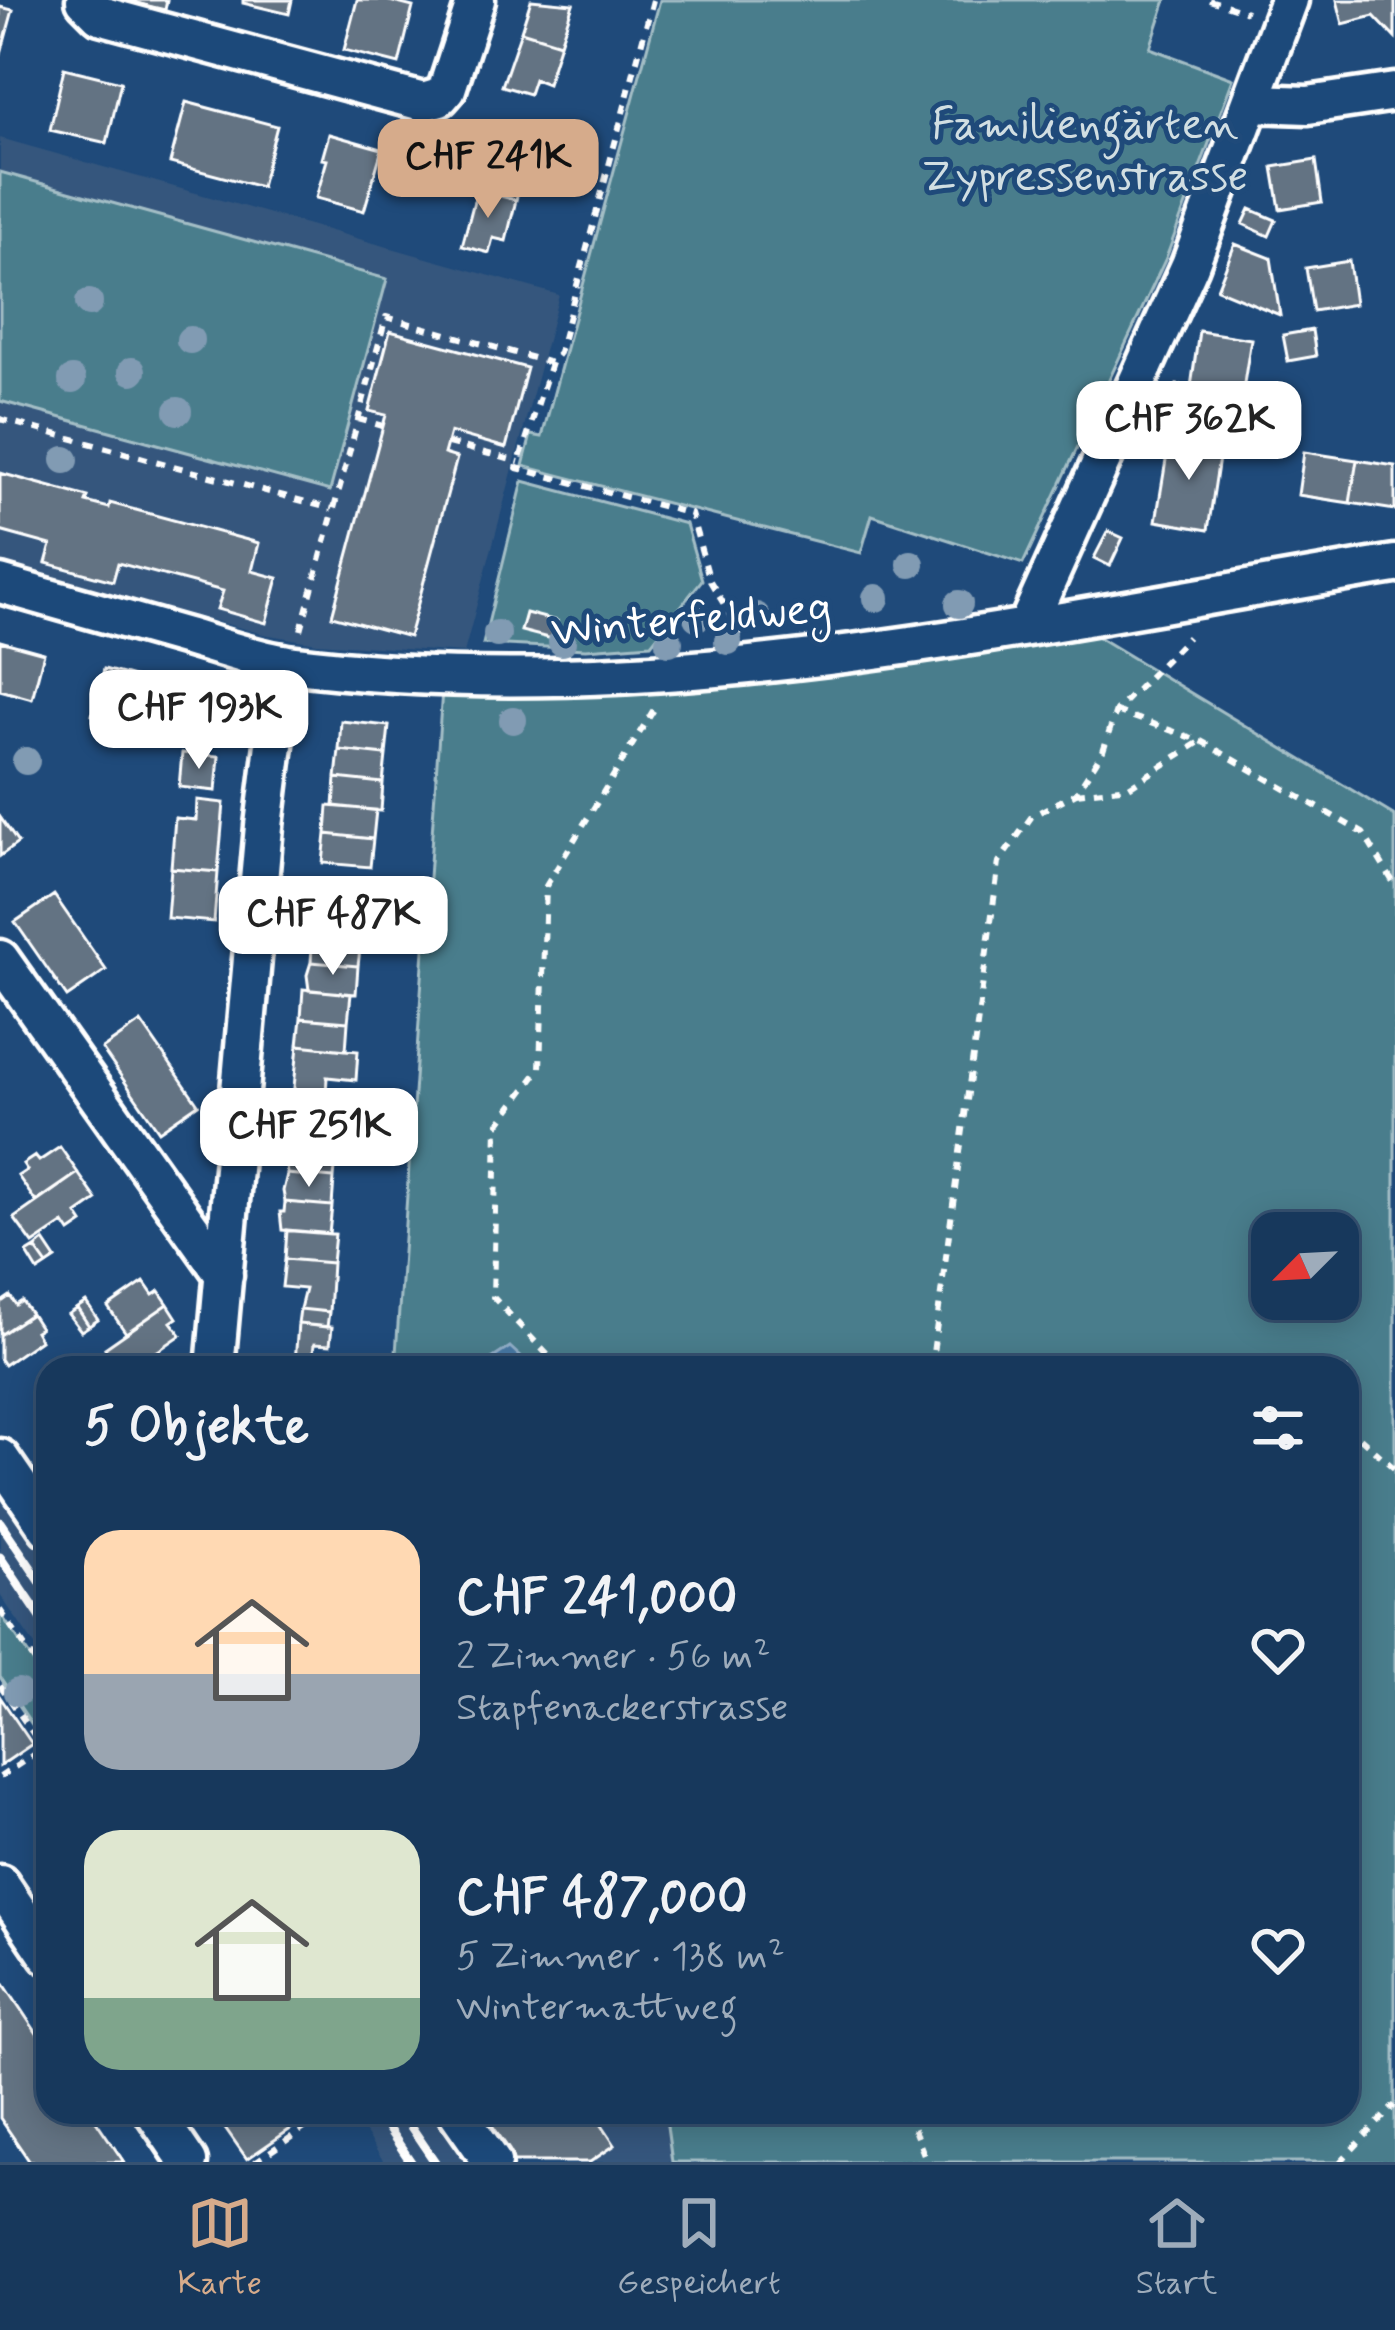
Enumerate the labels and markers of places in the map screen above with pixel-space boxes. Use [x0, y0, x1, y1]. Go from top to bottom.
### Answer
pin: CHF 241K [364, 119, 612, 221]
pin: CHF 362K [1065, 381, 1313, 483]
pin: CHF 193K [75, 670, 323, 772]
pin: CHF 487K [209, 876, 457, 978]
pin: CHF 251K [185, 1088, 433, 1190]

